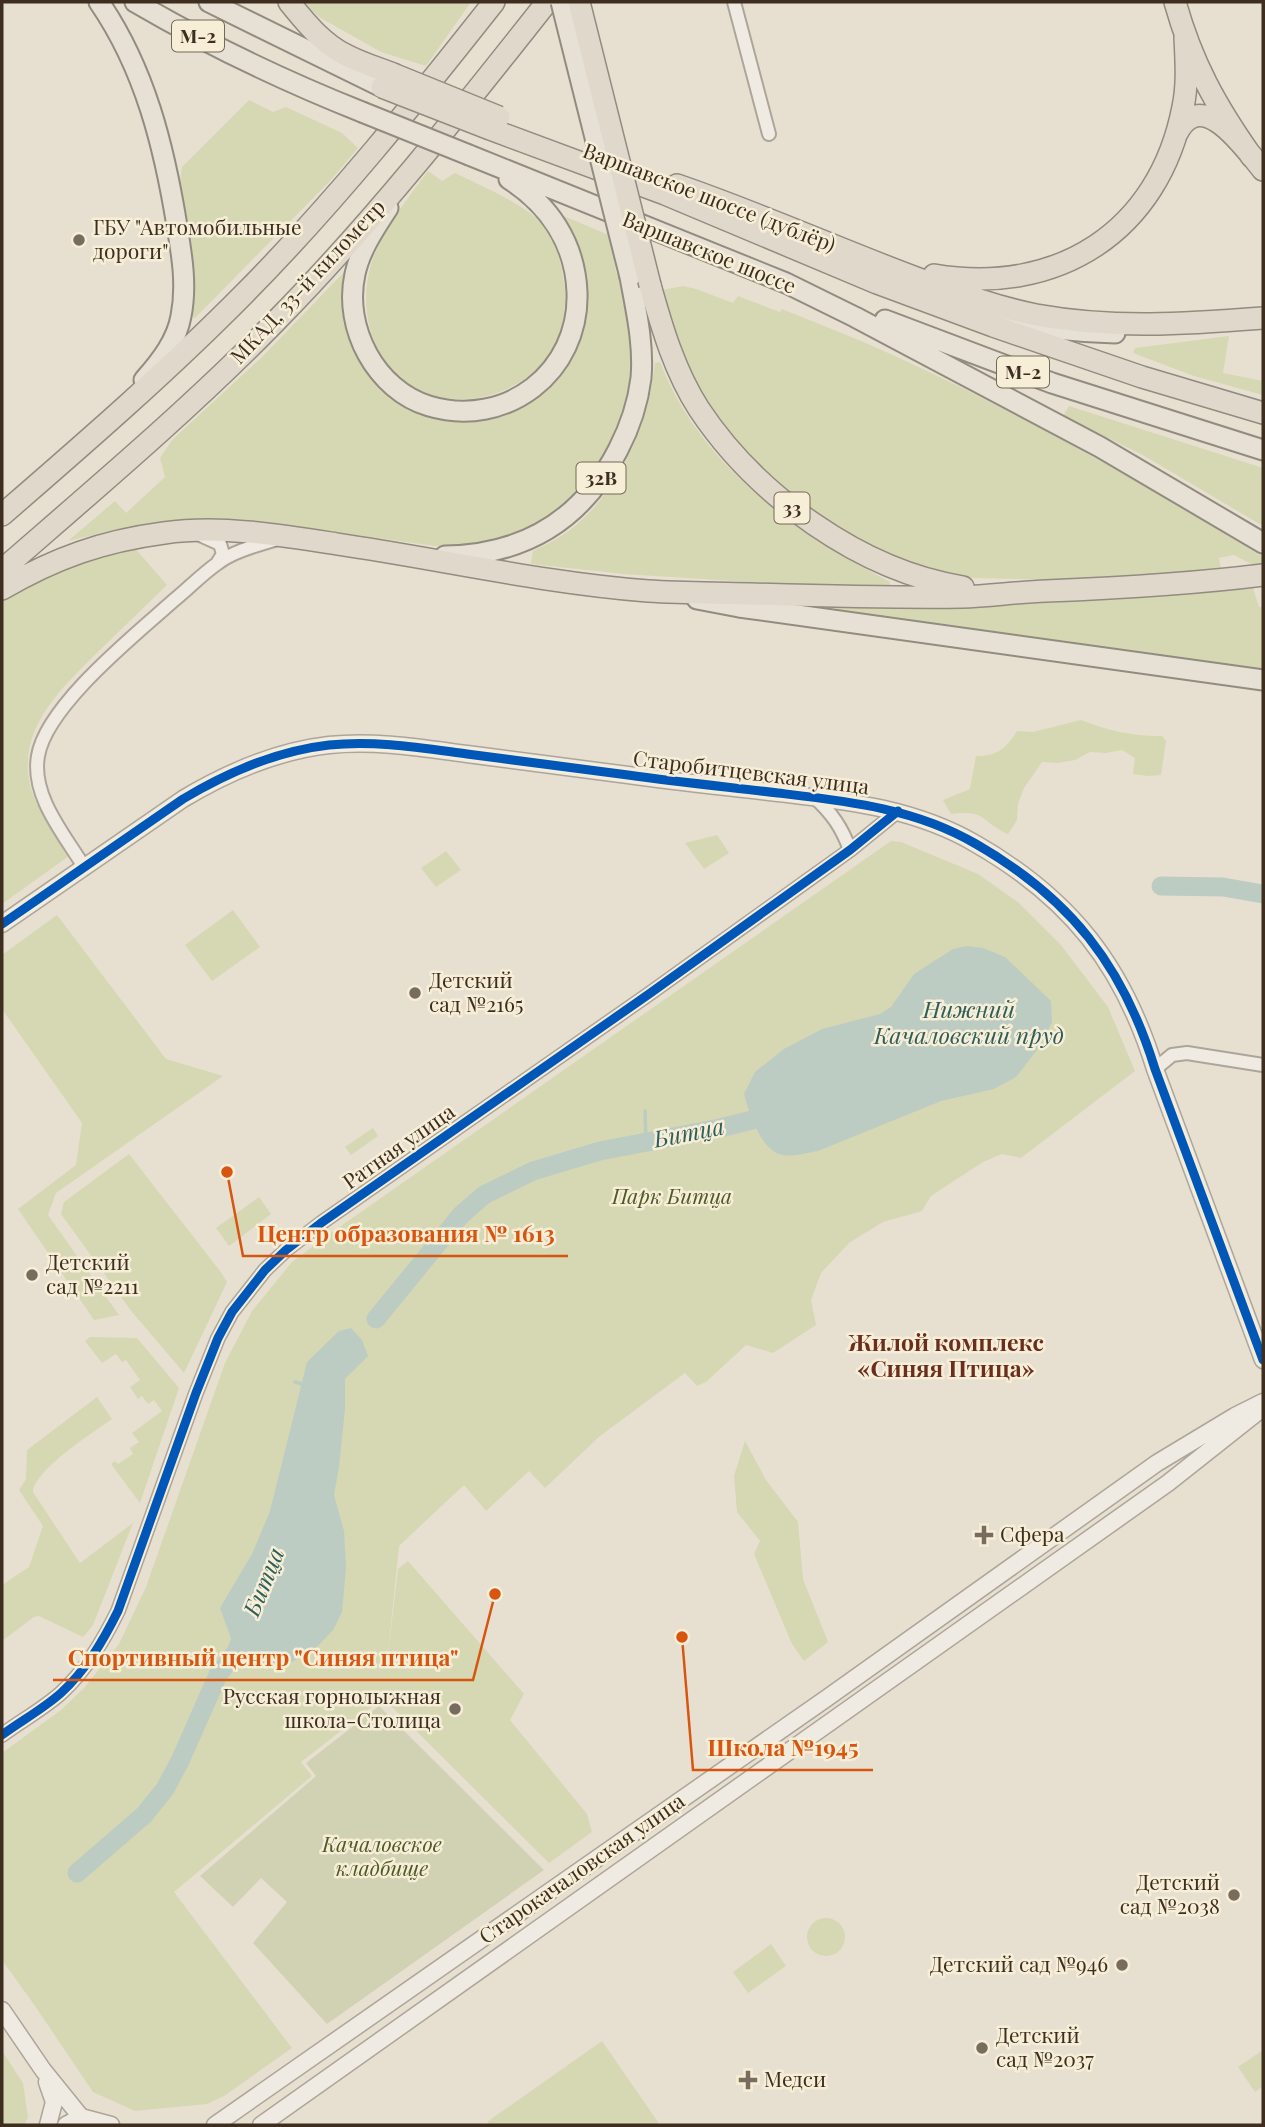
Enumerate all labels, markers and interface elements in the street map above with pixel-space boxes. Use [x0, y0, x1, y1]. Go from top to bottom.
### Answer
road number: М-2 [172, 20, 224, 52]
street label: Варшавское шоссе (дублёр) [579, 138, 839, 258]
street label: МКАД, 33-й километр [223, 192, 390, 369]
street label: Варшавское шоссе [619, 207, 799, 299]
place label: ГБУ "Автомобильные дороги" [93, 212, 302, 264]
marker: ГБУ "Автомобильные дороги" [71, 232, 87, 248]
road number: М-2 [997, 356, 1049, 388]
road number: 32B [576, 463, 626, 494]
road number: 33 [774, 492, 810, 524]
street label: Старобитцевская улица [632, 743, 871, 799]
place label: Детский сад №2165 [429, 965, 524, 1017]
marker: Детский сад №2165 [407, 985, 423, 1001]
water label: Нижний Качаловский пруд [873, 993, 1064, 1050]
street label: Ратная улица [336, 1096, 460, 1194]
water label: Битца [650, 1110, 727, 1154]
park label: Парк Битца [611, 1181, 732, 1209]
callout: Центр образования № 1613 [243, 1212, 568, 1256]
text: Центр образования № 1613 [257, 1217, 555, 1248]
place label: Детский сад №2211 [46, 1247, 139, 1299]
marker: Детский сад №2211 [24, 1267, 40, 1283]
district label: Жилой комплекс «Синяя Птица» [847, 1326, 1044, 1383]
place label: Сфера [1000, 1519, 1065, 1547]
marker: Сфера [974, 1525, 994, 1545]
water label: Битца [235, 1543, 290, 1621]
callout: Спортивный центр "Синяя птица" [53, 1636, 473, 1680]
text: Спортивный центр "Синяя птица" [68, 1641, 458, 1672]
place label: Русская горнолыжная школа-Столица [223, 1681, 442, 1733]
marker: Русская горнолыжная школа-Столица [447, 1701, 463, 1717]
callout: Школа №1945 [693, 1726, 873, 1770]
text: Школа №1945 [707, 1731, 859, 1762]
street label: Старокачаловская улица [472, 1785, 690, 1949]
park label: Качаловское кладбище [321, 1829, 442, 1881]
place label: Детский сад №2038 [1120, 1867, 1220, 1919]
marker: Детский сад №2038 [1226, 1887, 1242, 1903]
place label: Детский сад №946 [930, 1949, 1108, 1977]
marker: Детский сад №946 [1114, 1957, 1130, 1973]
place label: Детский сад №2037 [996, 2020, 1094, 2072]
marker: Детский сад №2037 [974, 2040, 990, 2056]
place label: Медси [764, 2064, 826, 2092]
marker: Медси [738, 2070, 758, 2090]

